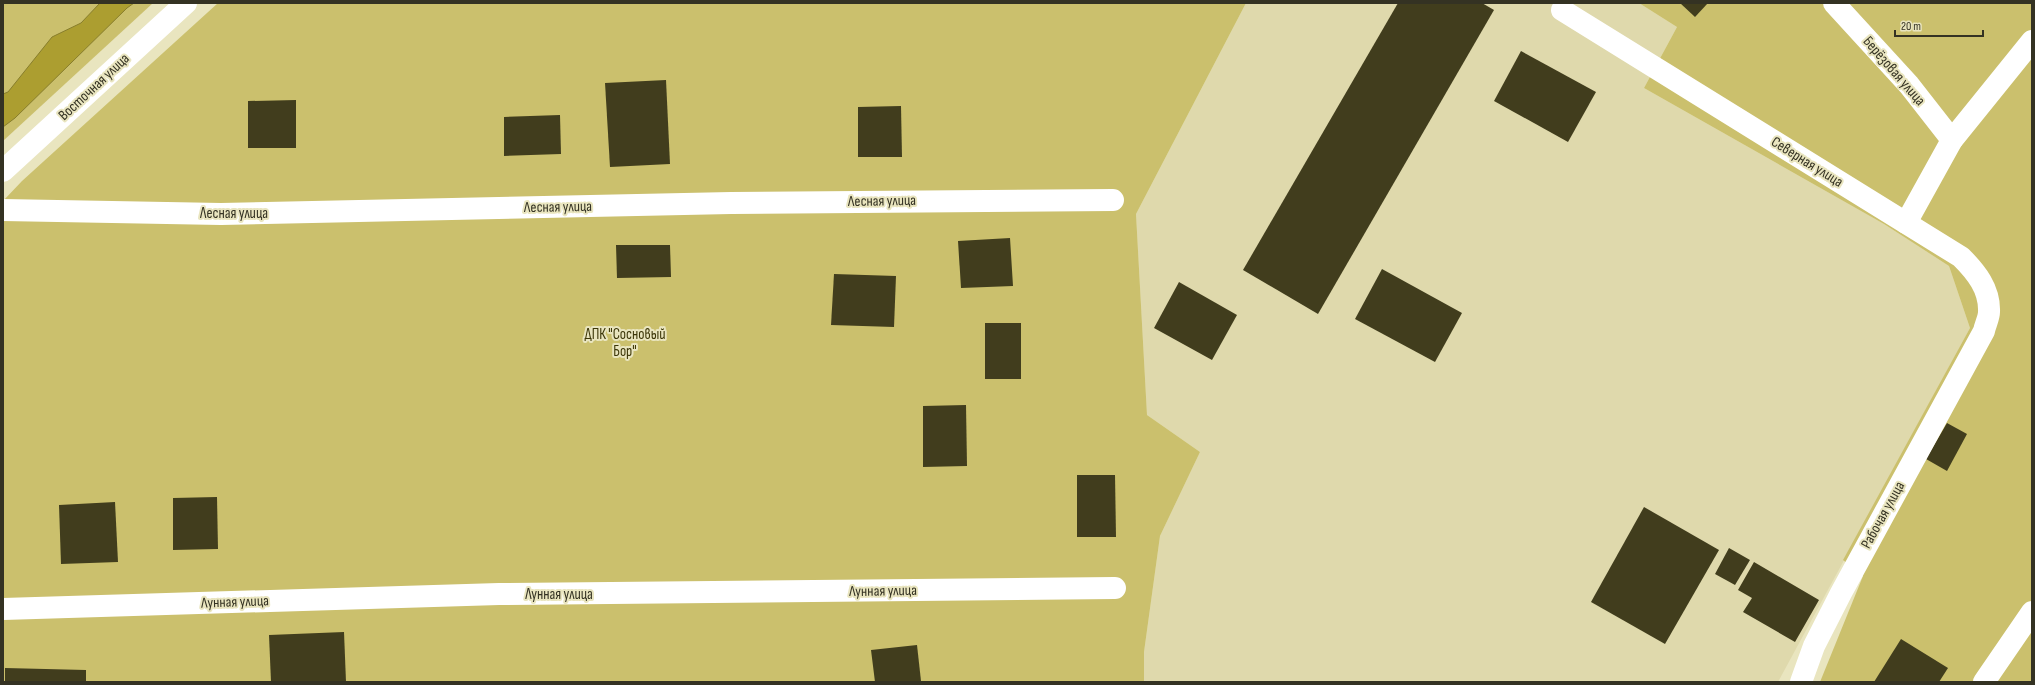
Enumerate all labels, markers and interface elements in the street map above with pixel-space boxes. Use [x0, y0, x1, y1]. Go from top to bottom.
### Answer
scale bar [1895, 12, 1983, 38]
text: 20 m [1901, 19, 1921, 34]
street label: Берёзовая улица [1859, 32, 1930, 110]
street label: Восточная улица [55, 49, 134, 125]
street label: Северная улица [1768, 132, 1847, 192]
street label: Лесная улица [847, 191, 916, 211]
street label: Лесная улица [523, 197, 592, 217]
street label: Лесная улица [199, 204, 268, 223]
park label: ДПК "Сосновый Бор" [584, 325, 666, 361]
street label: Рабочая улица [1857, 478, 1909, 552]
street label: Лунная улица [848, 581, 917, 601]
street label: Лунная улица [524, 585, 593, 604]
street label: Лунная улица [200, 591, 269, 613]

